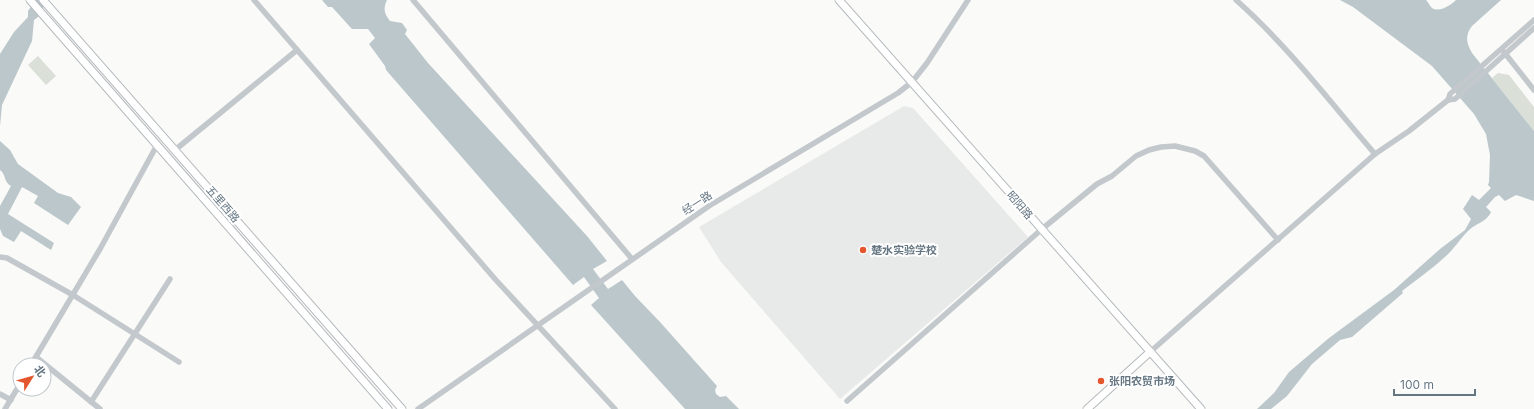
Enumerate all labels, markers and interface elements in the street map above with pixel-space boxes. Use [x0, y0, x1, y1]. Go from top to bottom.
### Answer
street label: 五里西路 [203, 183, 243, 225]
street label: 经一路 [679, 188, 715, 218]
street label: 昭阳路 [1004, 188, 1036, 222]
place label: 楚水实验学校 [871, 243, 937, 257]
marker: 楚水实验学校 [858, 245, 868, 255]
north arrow [12, 357, 52, 397]
text: 北 [31, 362, 49, 380]
scale bar [1394, 371, 1475, 397]
place label: 张阳农贸市场 [1109, 374, 1175, 388]
marker: 张阳农贸市场 [1096, 376, 1106, 386]
text: 100 m [1400, 377, 1434, 392]

